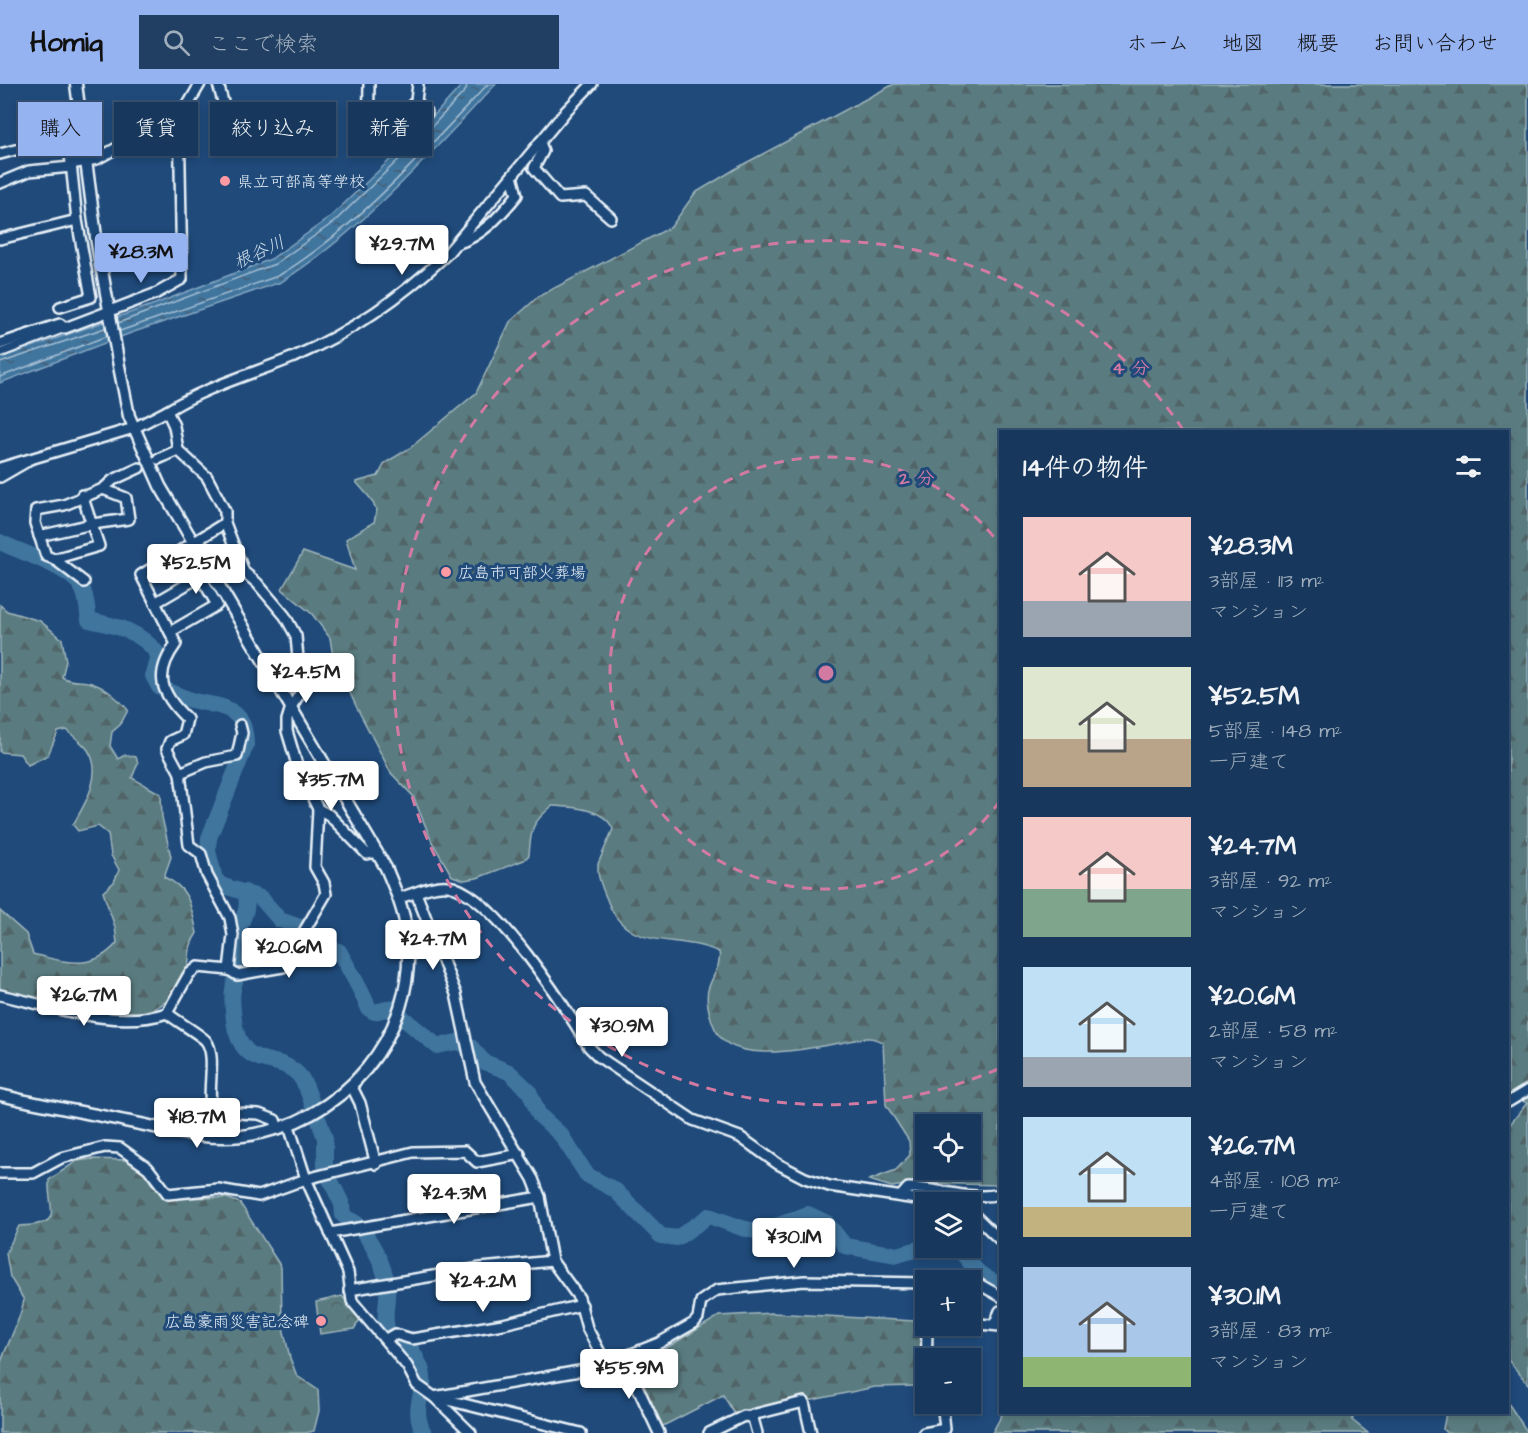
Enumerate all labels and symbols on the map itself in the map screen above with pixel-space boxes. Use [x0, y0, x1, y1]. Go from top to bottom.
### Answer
place label: 県立可部高等学校 [237, 171, 365, 193]
marker: 県立可部高等学校 [218, 174, 232, 188]
pin: ¥29.7M [353, 225, 451, 276]
water label: 根谷川 [229, 230, 289, 275]
pin: ¥28.3M [92, 233, 190, 284]
text: 4 分 [1112, 356, 1150, 381]
text: 2 分 [898, 466, 935, 491]
pin: ¥52.5M [147, 544, 245, 595]
place label: 広島市可部火葬場 [458, 562, 586, 584]
marker: 広島市可部火葬場 [439, 565, 453, 579]
pin: ¥24.5M [257, 653, 355, 704]
centre of rings [816, 663, 836, 683]
pin: ¥35.7M [282, 761, 380, 812]
pin: ¥24.7M [384, 920, 482, 971]
pin: ¥20.6M [240, 928, 338, 979]
pin: ¥26.7M [35, 976, 133, 1027]
pin: ¥30.9M [573, 1007, 671, 1058]
pin: ¥18.7M [148, 1098, 246, 1149]
pin: ¥24.3M [405, 1174, 503, 1225]
pin: ¥30.1M [745, 1218, 843, 1269]
pin: ¥24.2M [434, 1262, 532, 1313]
place label: 広島豪雨災害記念碑 [165, 1311, 309, 1333]
marker: 広島豪雨災害記念碑 [314, 1314, 328, 1328]
pin: ¥55.9M [580, 1349, 678, 1400]

